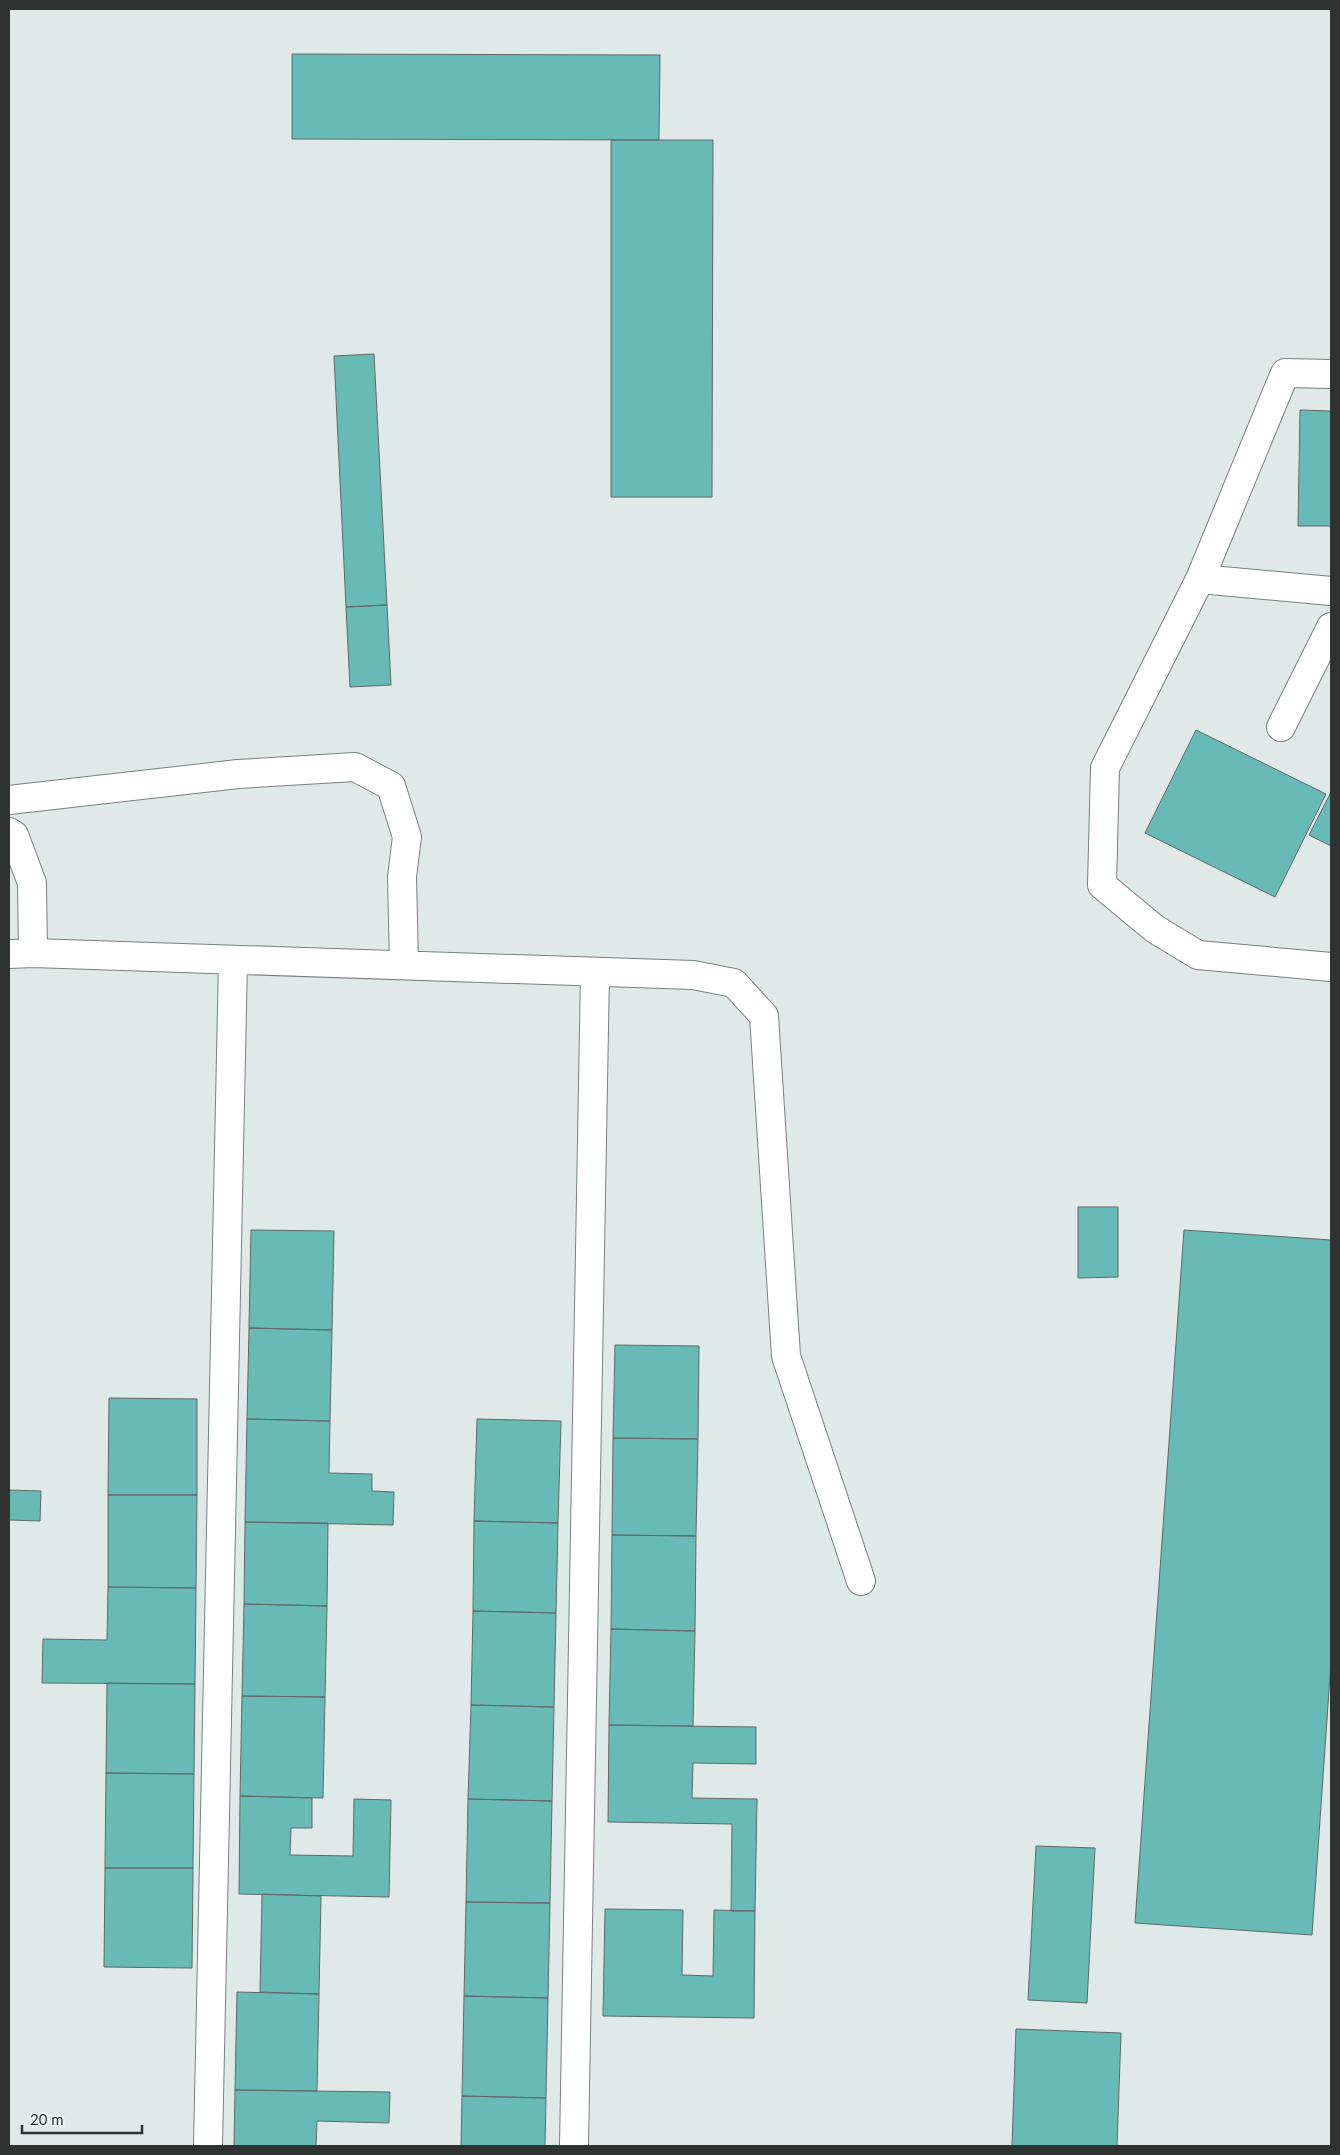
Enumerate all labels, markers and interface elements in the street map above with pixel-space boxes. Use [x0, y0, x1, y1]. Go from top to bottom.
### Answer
scale bar [22, 2102, 142, 2134]
text: 20 m [30, 2110, 64, 2128]

